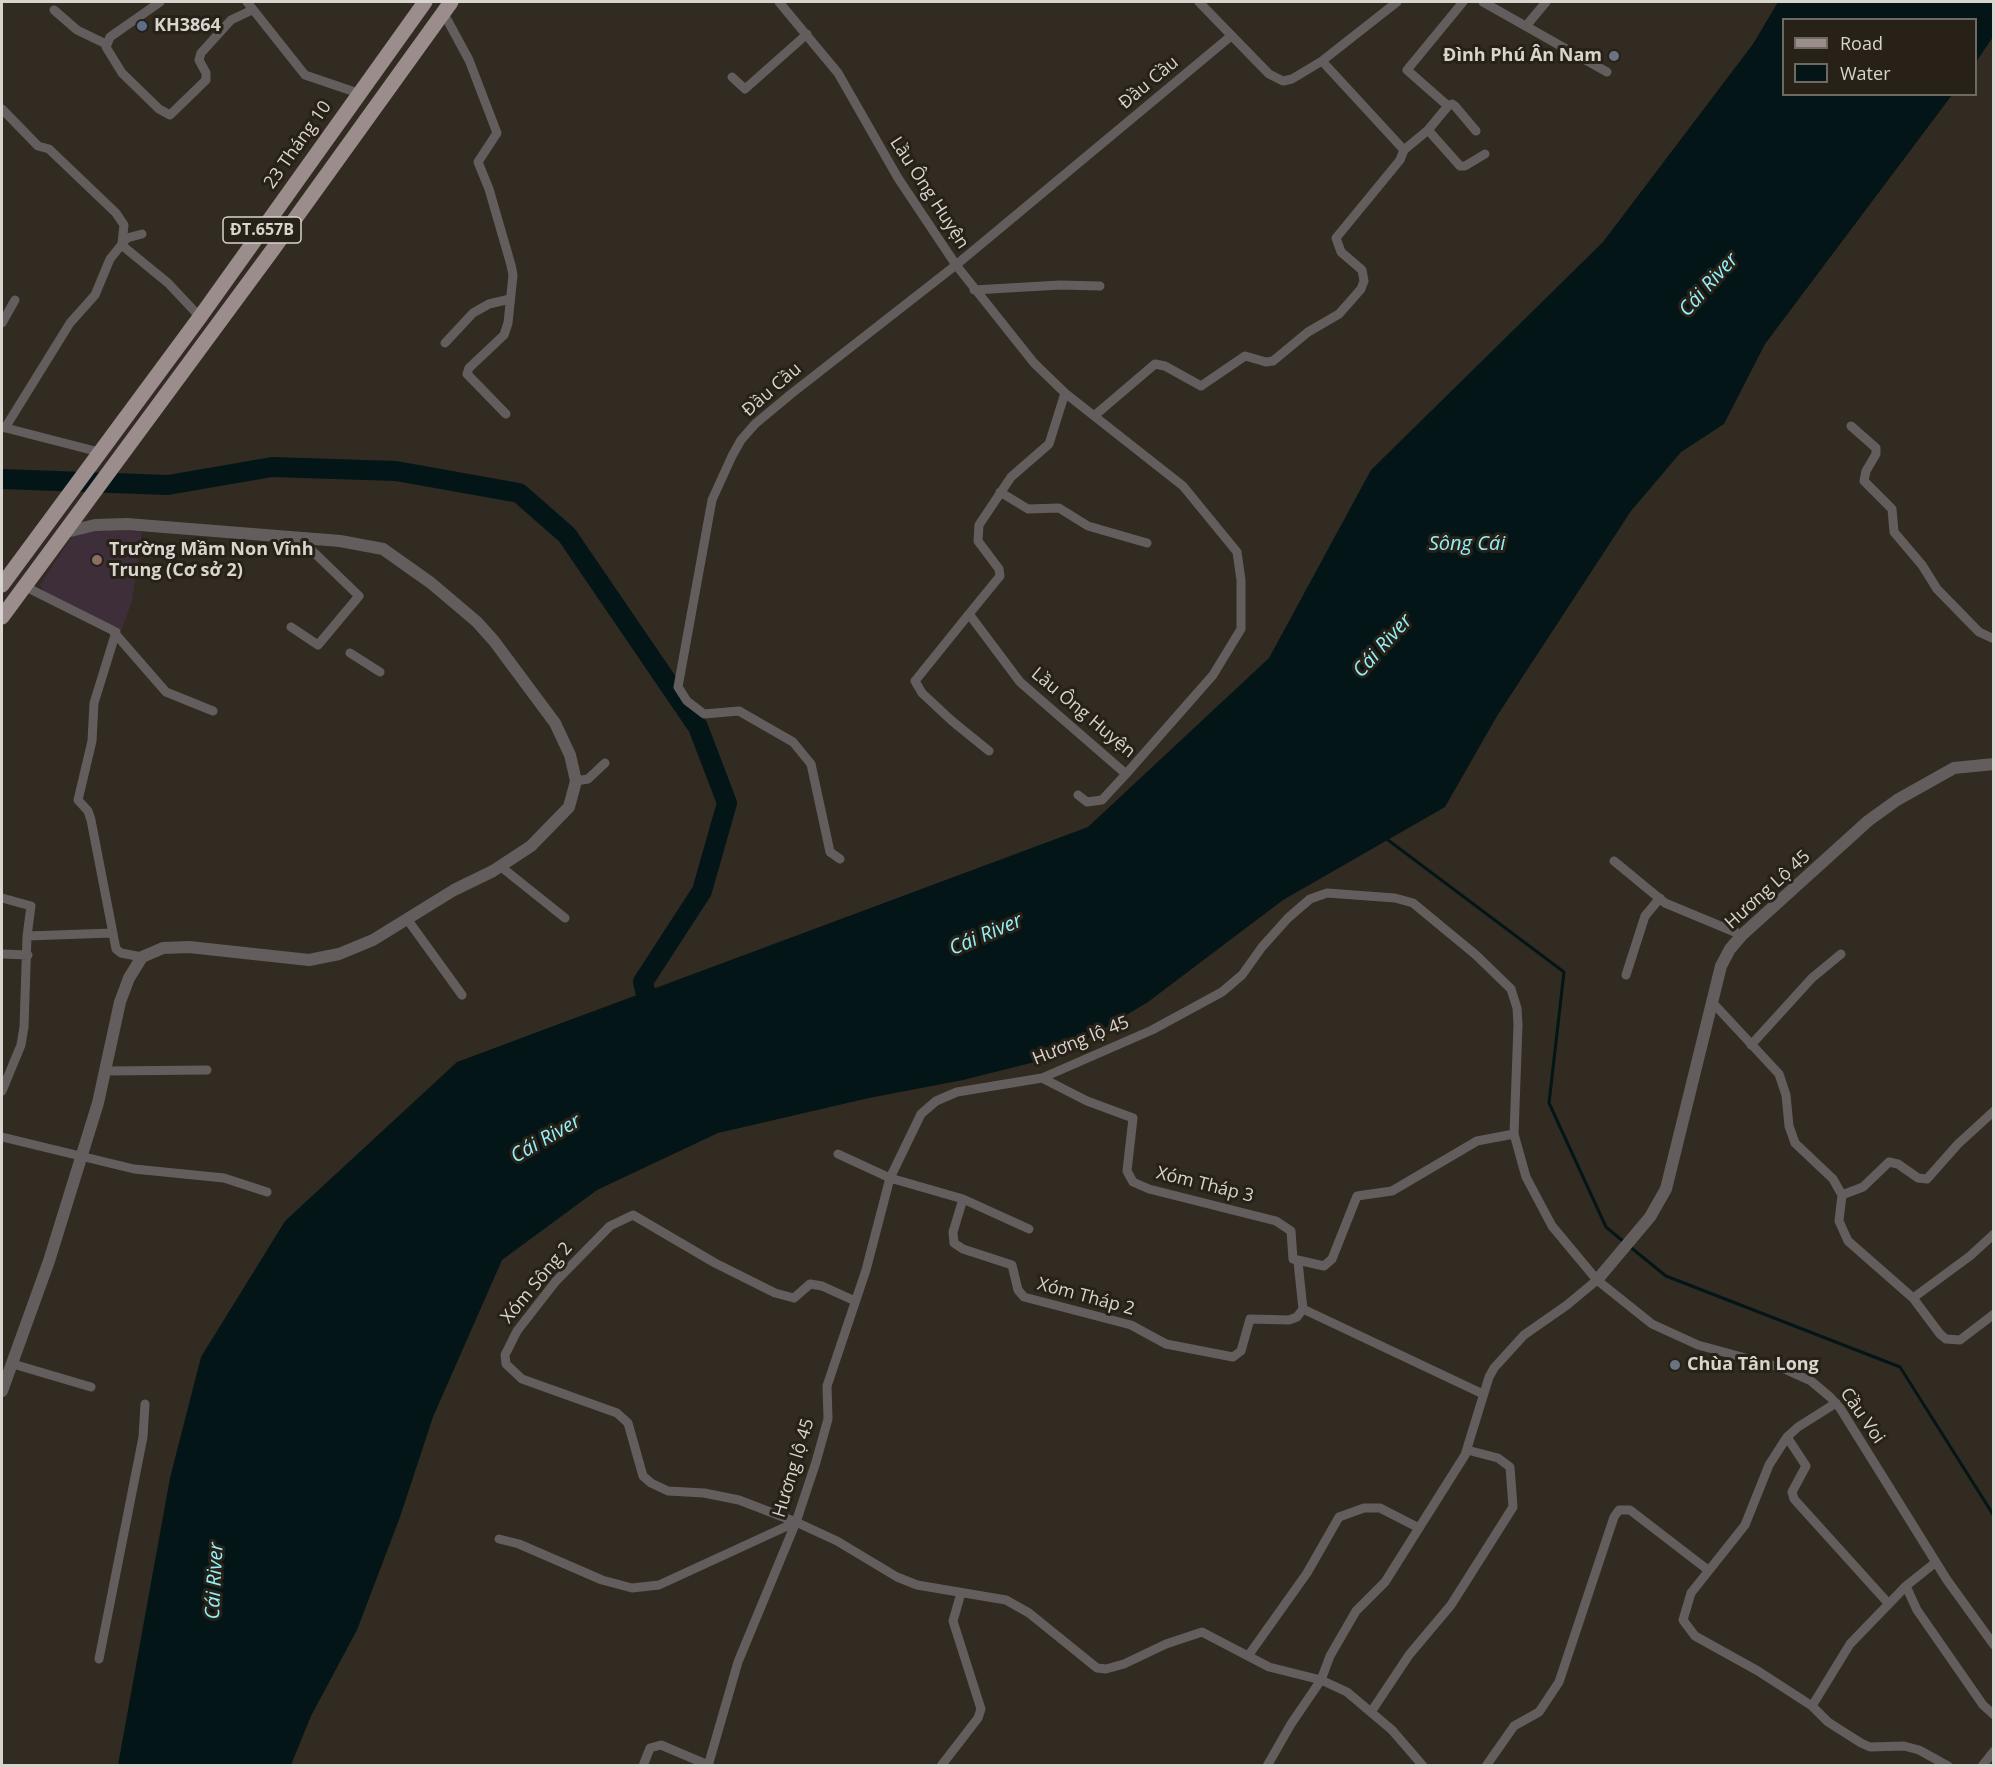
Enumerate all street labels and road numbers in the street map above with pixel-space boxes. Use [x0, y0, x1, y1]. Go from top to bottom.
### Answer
street label: Đầu Cầu [1115, 52, 1183, 114]
street label: 23 Tháng 10 [260, 97, 336, 193]
street label: Lầu Ông Huyện [885, 133, 973, 253]
road number: ĐT.657B [223, 217, 301, 243]
street label: Đầu Cầu [738, 359, 806, 421]
street label: Lầu Ông Huyện [1027, 663, 1139, 763]
street label: Hương Lộ 45 [1721, 846, 1815, 934]
street label: Hương lộ 45 [1030, 1012, 1132, 1070]
street label: Xóm Tháp 3 [1154, 1162, 1256, 1208]
street label: Xóm Sông 2 [497, 1238, 577, 1328]
street label: Xóm Tháp 2 [1035, 1274, 1137, 1320]
street label: Cầu Voi [1835, 1384, 1889, 1448]
street label: Hương lộ 45 [769, 1416, 819, 1520]

